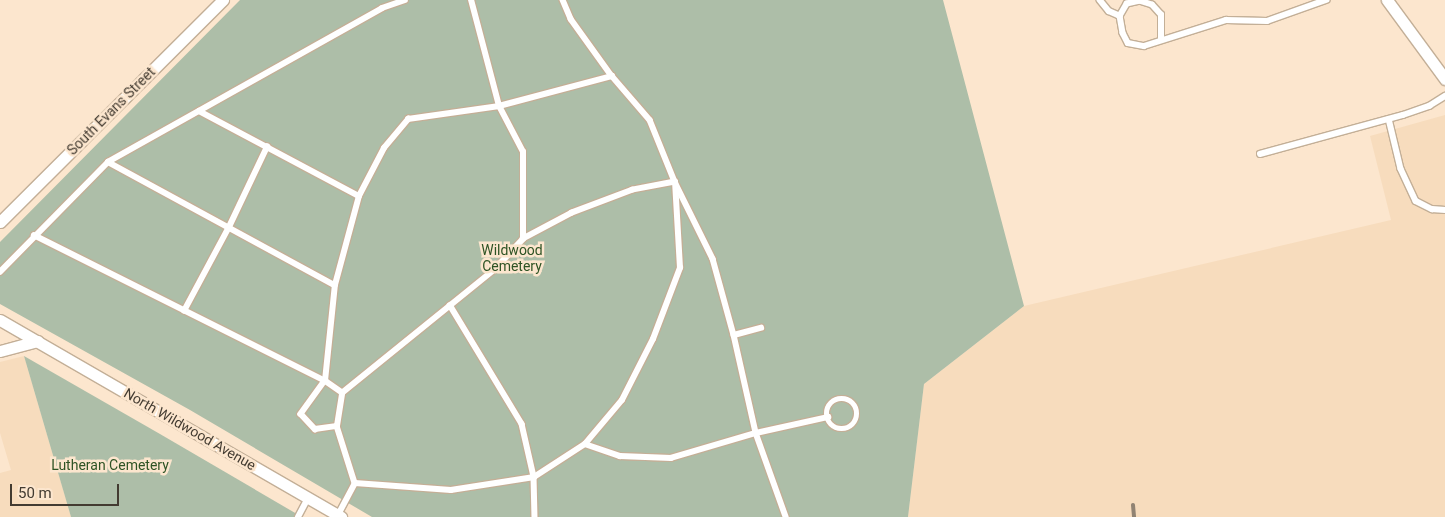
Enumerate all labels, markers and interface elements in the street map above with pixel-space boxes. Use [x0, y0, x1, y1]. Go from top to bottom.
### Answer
street label: South Evans Street [64, 64, 158, 158]
park label: Wildwood Cemetery [481, 242, 543, 274]
street label: North Wildwood Avenue [121, 384, 259, 474]
park label: Lutheran Cemetery [51, 457, 169, 473]
scale bar [12, 474, 121, 506]
text: 50 m [18, 484, 52, 502]

